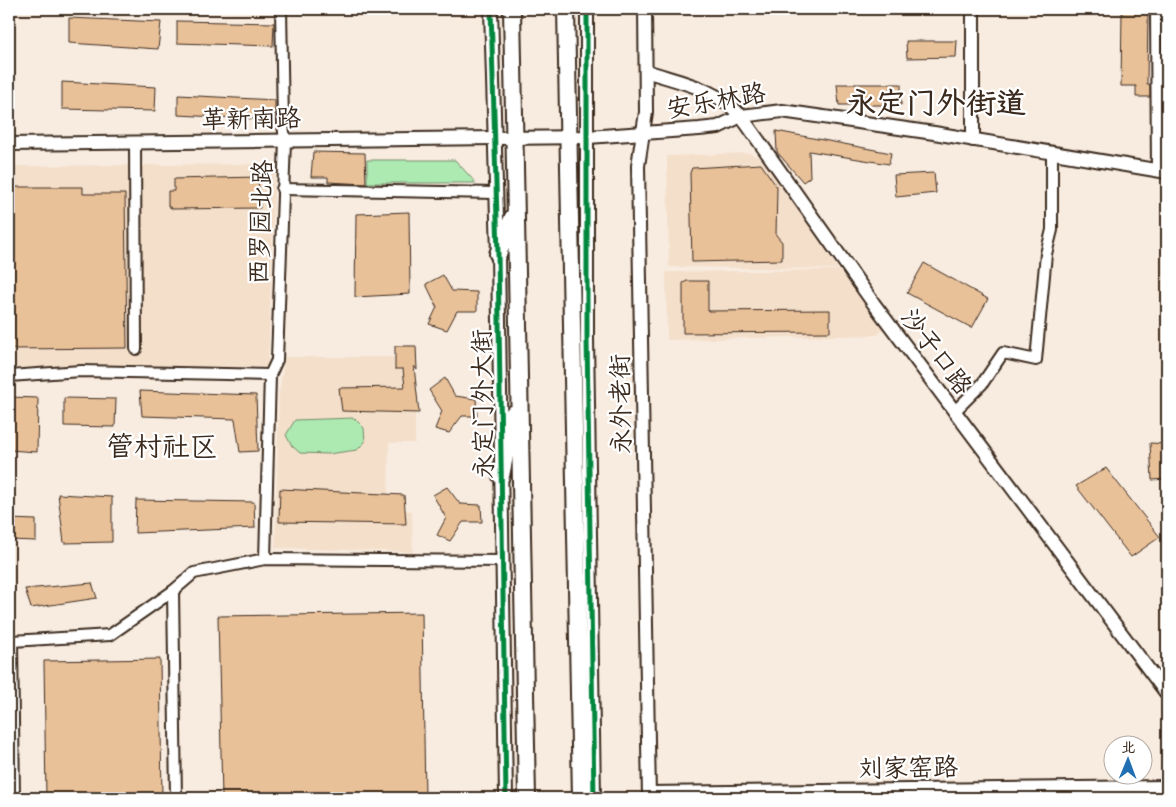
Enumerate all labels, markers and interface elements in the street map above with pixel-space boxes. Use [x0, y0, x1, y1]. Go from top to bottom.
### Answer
street label: 安乐林路 [664, 77, 768, 125]
district label: 永定门外街道 [846, 84, 1026, 122]
street label: 革新南路 [201, 102, 301, 136]
street label: 西罗园北路 [243, 159, 279, 285]
street label: 沙子口路 [893, 302, 979, 401]
street label: 永定门外大街 [466, 329, 500, 479]
street label: 永外老街 [604, 354, 638, 454]
district label: 管村社区 [106, 429, 218, 464]
north arrow [1104, 734, 1154, 784]
text: 北 [1121, 739, 1135, 756]
street label: 刘家窑路 [858, 751, 958, 785]

